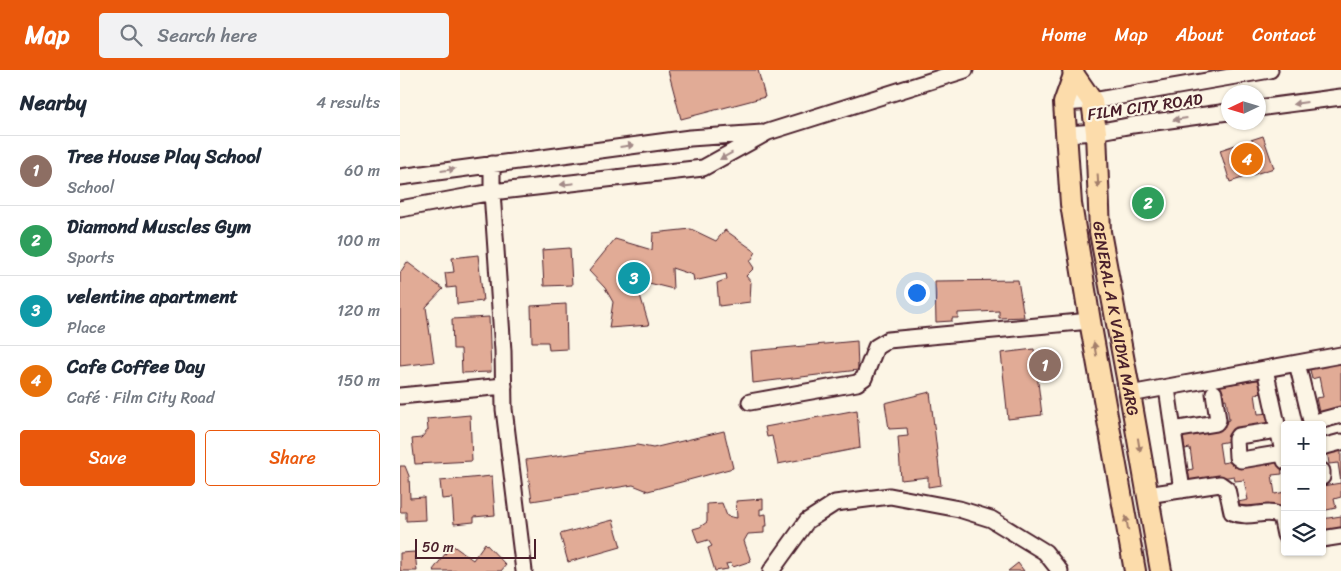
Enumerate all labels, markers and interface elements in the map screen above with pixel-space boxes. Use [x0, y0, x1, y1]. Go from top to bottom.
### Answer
search box [99, 13, 449, 58]
text: Map [25, 14, 69, 56]
text: Search here [157, 19, 257, 52]
text: Home [1042, 19, 1087, 51]
text: Map [1115, 19, 1148, 51]
text: About [1176, 19, 1224, 51]
text: Contact [1252, 19, 1316, 51]
icon: search [117, 21, 145, 49]
text: Nearby [20, 84, 86, 122]
street label: FILM CITY ROAD [1086, 84, 1205, 129]
north arrow [1221, 85, 1266, 130]
text: 4 results [316, 88, 380, 117]
one-way arrow [1291, 99, 1307, 107]
one-way arrow [1172, 115, 1188, 123]
text: Tree House Play School [67, 140, 261, 173]
pin: 4 [1231, 140, 1263, 178]
one-way arrow [619, 142, 635, 150]
one-way arrow [718, 152, 733, 160]
text: 1 [33, 156, 39, 185]
text: 60 m [344, 156, 380, 185]
one-way arrow [441, 166, 457, 174]
text: School [67, 173, 114, 202]
one-way arrow [1095, 173, 1103, 189]
one-way arrow [559, 180, 575, 188]
pin: 2 [1132, 184, 1164, 222]
text: Diamond Muscles Gym [67, 210, 251, 243]
street label: GENERAL A K VAIDYA MARG [1085, 221, 1148, 418]
text: 2 [31, 226, 41, 255]
text: 100 m [336, 226, 380, 255]
text: Sports [67, 243, 114, 272]
pin: 3 [618, 259, 650, 297]
text: velentine apartment [67, 280, 238, 313]
your location [904, 280, 930, 306]
text: 3 [32, 296, 40, 325]
text: 120 m [337, 296, 380, 325]
text: Place [67, 313, 106, 342]
one-way arrow [1090, 341, 1098, 357]
pin: 1 [1029, 346, 1061, 384]
text: Cafe Coffee Day [67, 350, 205, 383]
text: 4 [31, 366, 41, 395]
text: 150 m [337, 366, 380, 395]
text: Café · Film City Road [67, 383, 214, 412]
map controls [1281, 421, 1326, 556]
button: + [1281, 421, 1326, 466]
button: Save [20, 430, 195, 486]
button: Share [205, 430, 380, 486]
one-way arrow [1135, 437, 1143, 453]
button: − [1281, 466, 1326, 511]
button: layers [1281, 511, 1326, 556]
one-way arrow [1122, 515, 1130, 531]
text: 50 m [422, 535, 454, 560]
scale bar [415, 536, 536, 559]

